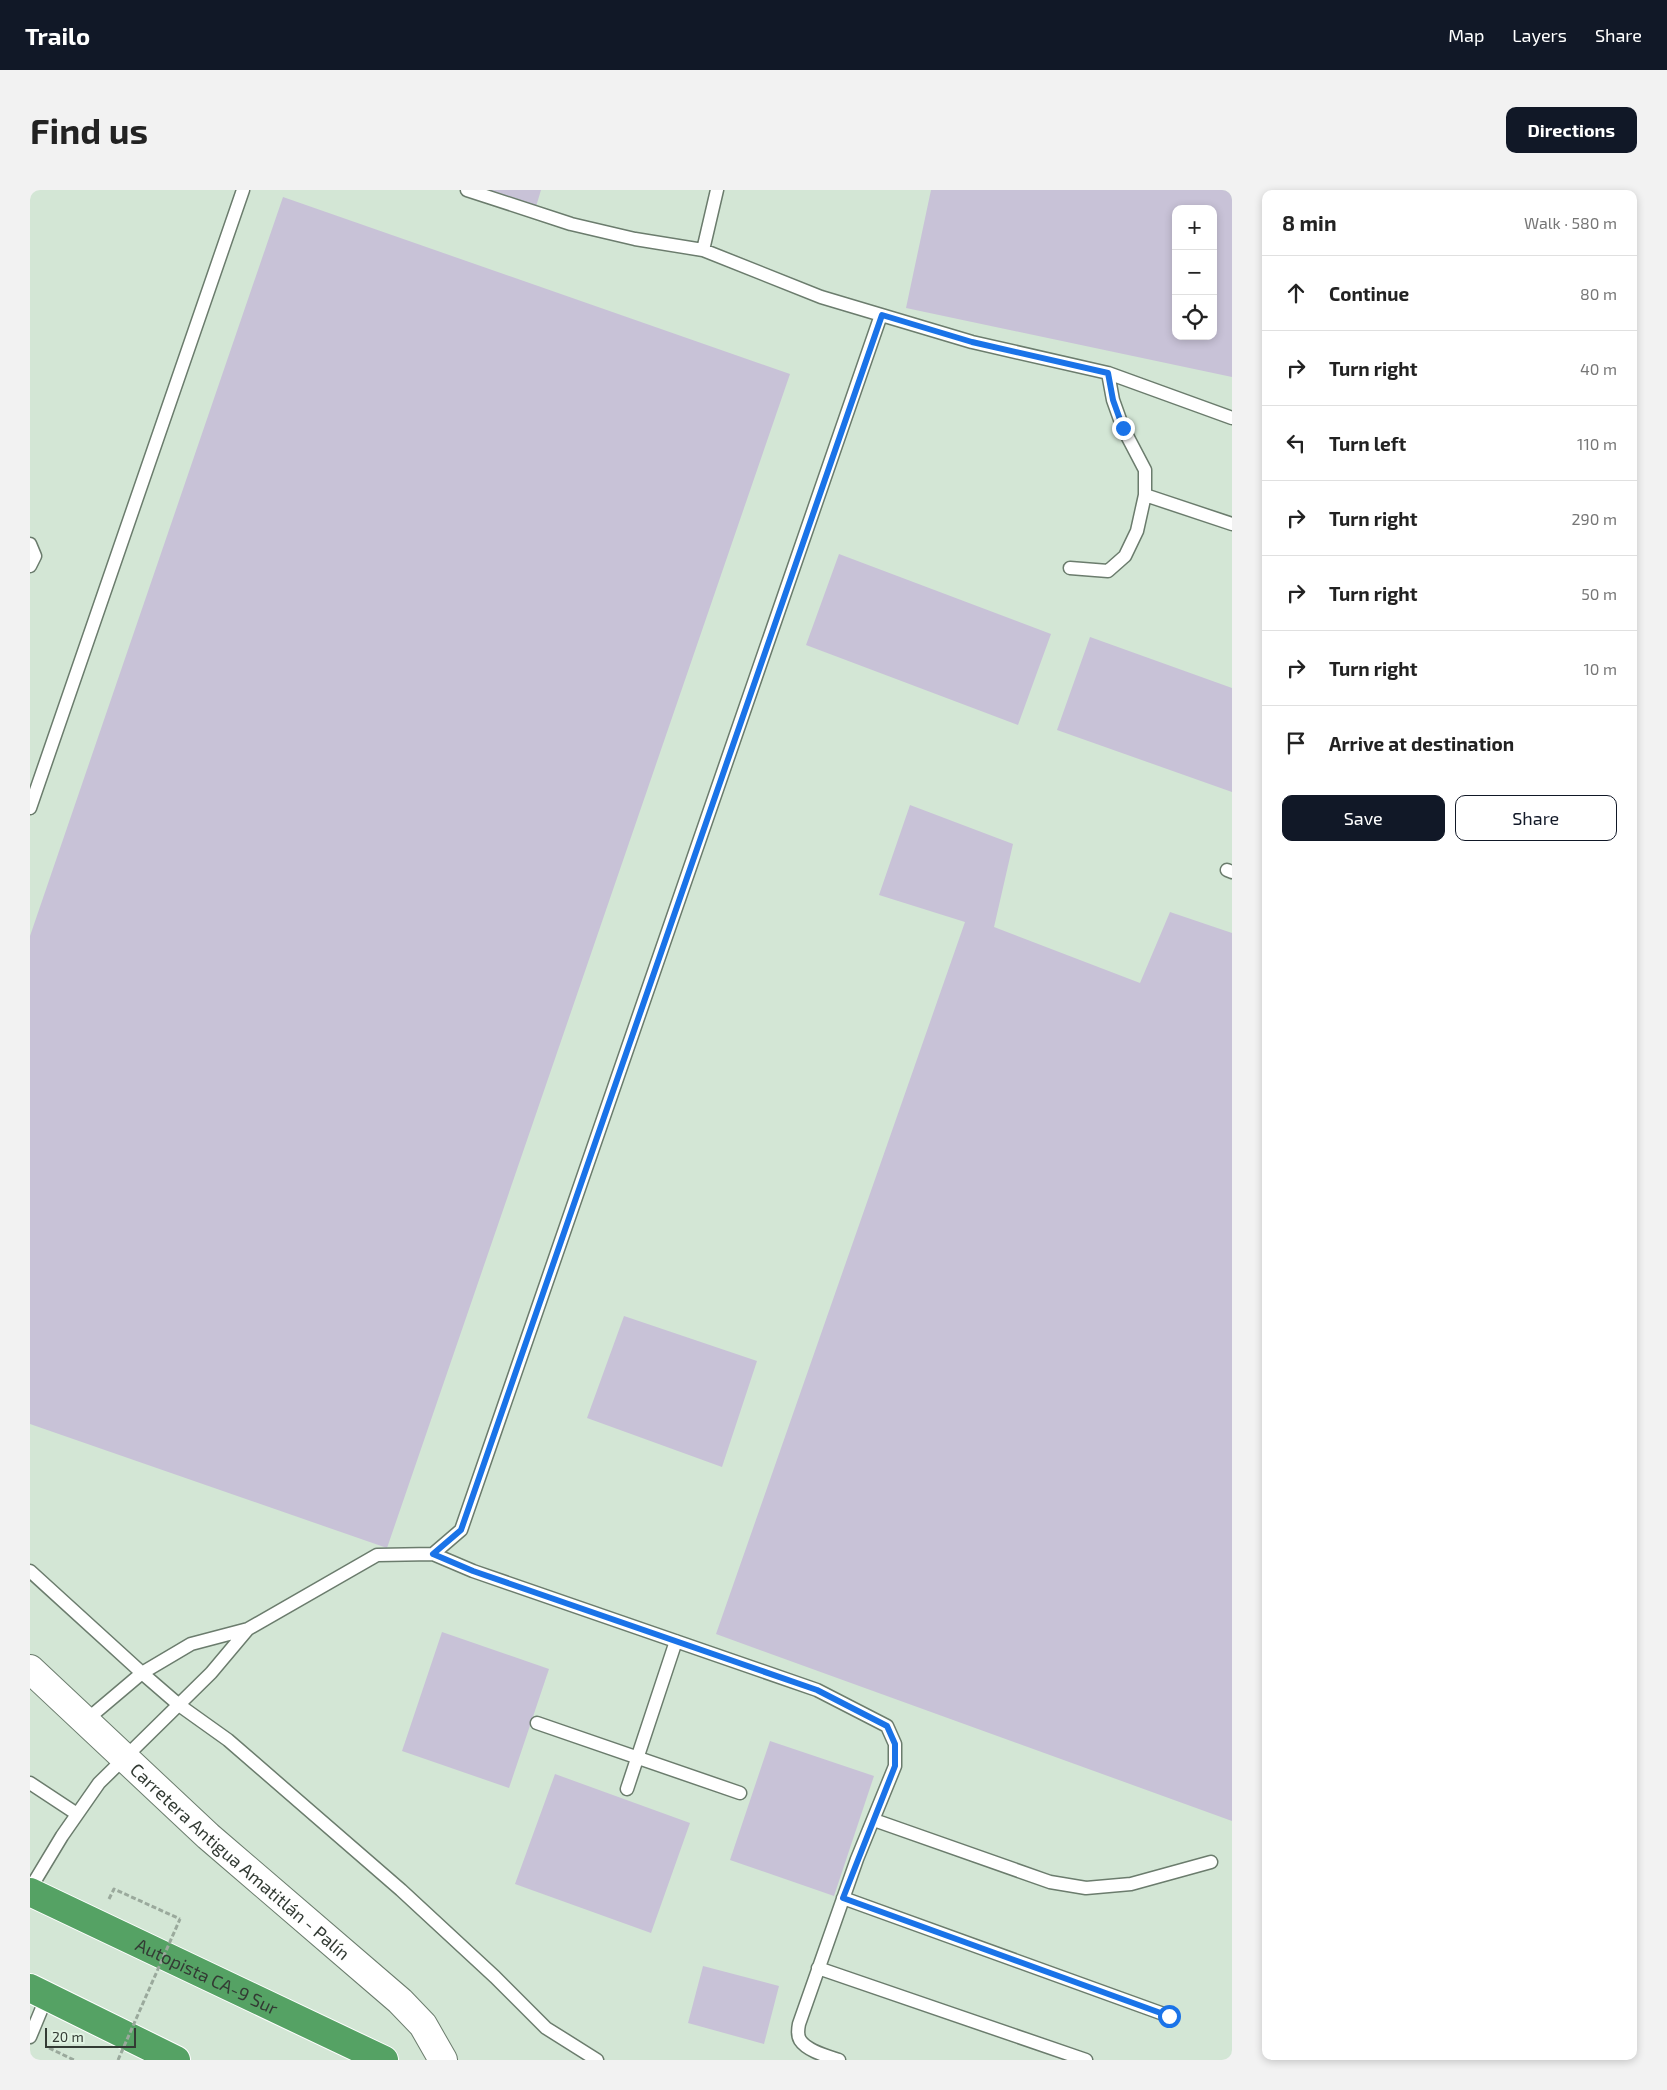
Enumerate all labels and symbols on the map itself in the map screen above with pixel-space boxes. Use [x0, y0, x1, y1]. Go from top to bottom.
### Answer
route end [1112, 417, 1135, 440]
street label: Carretera Antigua Amatitlán - Palín [126, 1758, 355, 1964]
street label: Autopista CA-9 Sur [132, 1933, 282, 2019]
route start [1158, 2005, 1181, 2028]
scale bar [45, 2025, 136, 2048]

